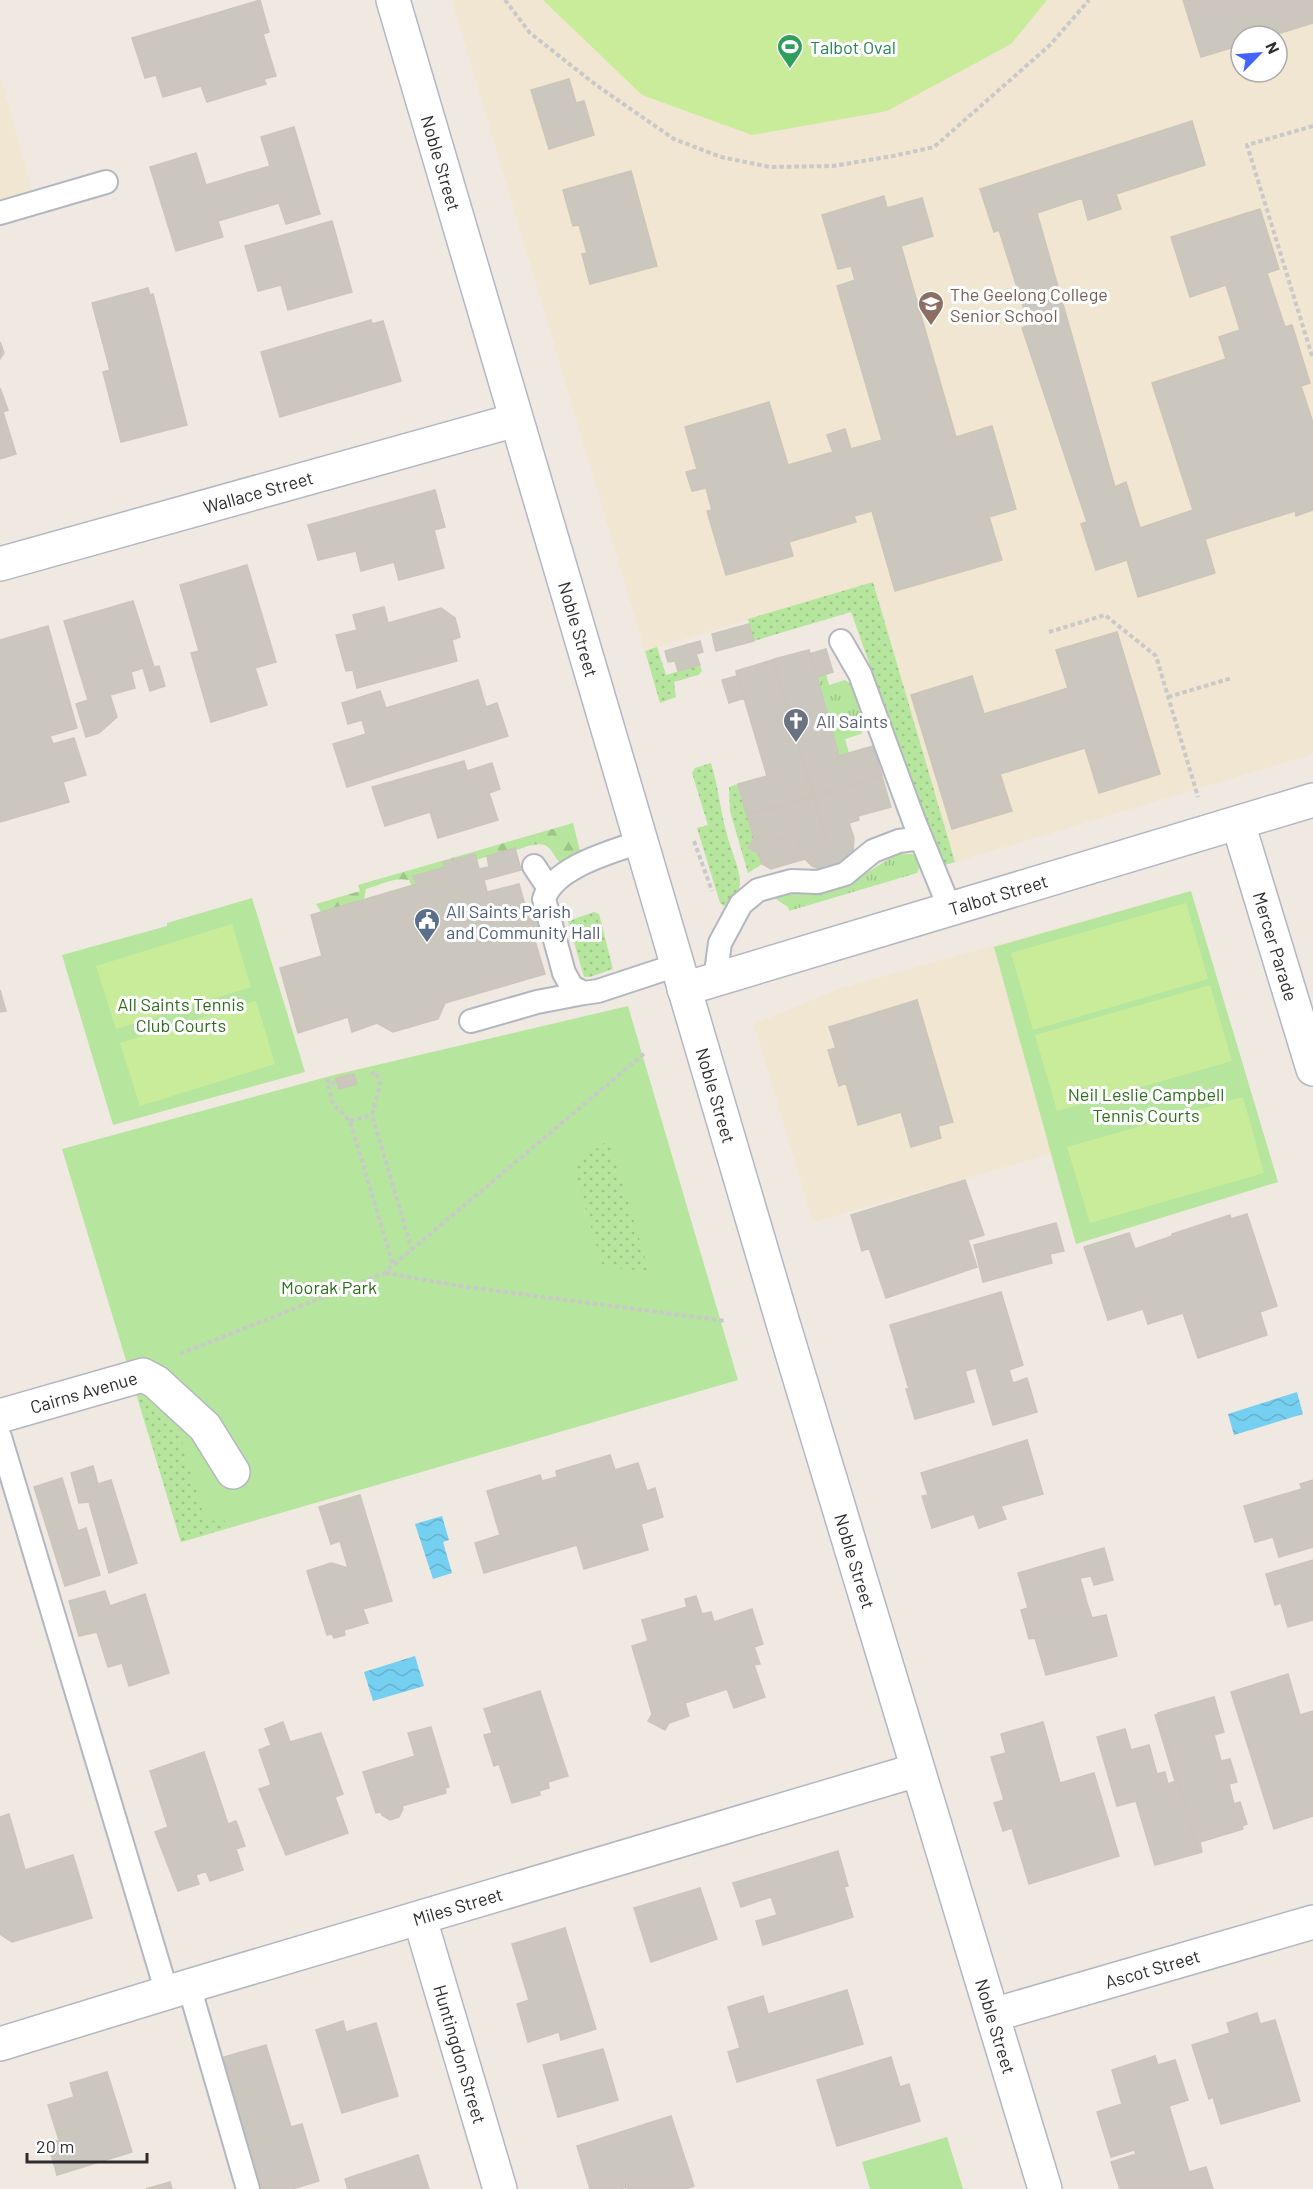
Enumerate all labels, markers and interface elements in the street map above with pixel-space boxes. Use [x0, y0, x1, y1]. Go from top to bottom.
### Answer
north arrow [1229, 24, 1289, 84]
sports icon: Talbot Oval [775, 32, 805, 70]
place label: Talbot Oval [810, 36, 896, 58]
text: N [1262, 39, 1284, 56]
street label: Noble Street [417, 113, 466, 213]
place label: The Geelong College Senior School [950, 283, 1108, 326]
school or university icon: The Geelong College Senior School [916, 289, 946, 327]
street label: Wallace Street [201, 466, 316, 518]
street label: Noble Street [554, 579, 603, 680]
church icon: All Saints [781, 706, 811, 744]
place label: All Saints [816, 710, 888, 732]
street label: Talbot Street [946, 869, 1050, 920]
street label: Mercer Parade [1249, 889, 1303, 1004]
place label: All Saints Parish and Community Hall [446, 900, 600, 943]
public building icon: All Saints Parish and Community Hall [412, 906, 442, 944]
park label: All Saints Tennis Club Courts [118, 993, 244, 1036]
street label: Noble Street [691, 1045, 740, 1146]
park label: Neil Leslie Campbell Tennis Courts [1068, 1083, 1224, 1126]
park label: Moorak Park [281, 1276, 377, 1298]
street label: Cairns Avenue [28, 1366, 140, 1418]
street label: Noble Street [830, 1511, 880, 1611]
street label: Miles Street [410, 1883, 505, 1930]
street label: Ascot Street [1102, 1944, 1203, 1993]
street label: Noble Street [971, 1976, 1021, 2076]
street label: Huntingdon Street [429, 1982, 491, 2126]
scale bar [27, 2126, 147, 2164]
text: 20 m [36, 2135, 74, 2157]

